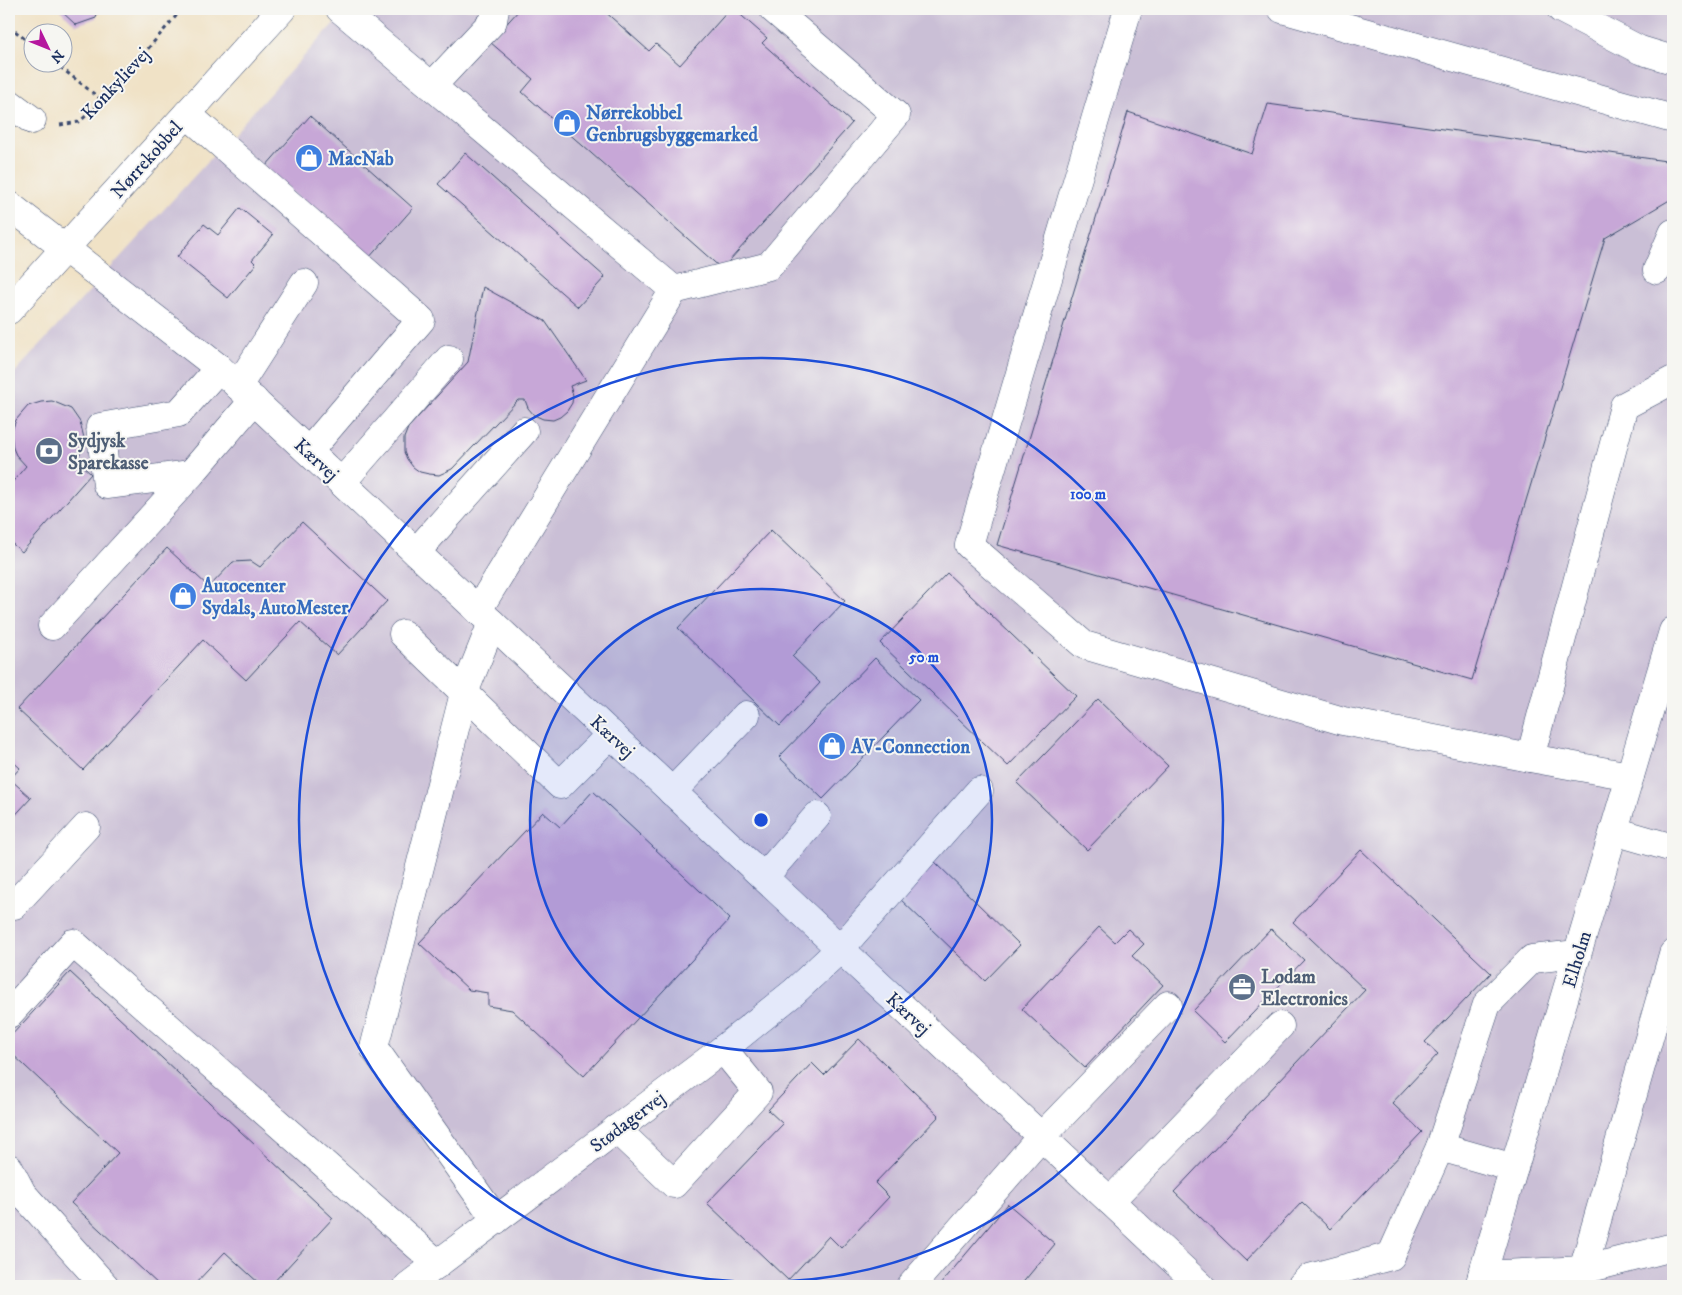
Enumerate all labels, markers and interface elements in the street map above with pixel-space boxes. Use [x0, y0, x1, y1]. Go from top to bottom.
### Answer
north arrow [22, 22, 72, 72]
street label: Konkylievej [77, 43, 155, 125]
text: N [46, 46, 67, 67]
place label: Nørrekobbel Genbrugsbyggemarked [586, 102, 758, 147]
shop icon: Nørrekobbel Genbrugsbyggemarked [552, 108, 582, 138]
street label: Nørrekobbel [106, 116, 188, 203]
shop icon: MacNab [294, 143, 324, 173]
place label: MacNab [328, 148, 394, 171]
place label: Sydjysk Sparekasse [68, 430, 149, 475]
street label: Kærvej [289, 434, 343, 486]
bank icon: Sydjysk Sparekasse [34, 436, 64, 466]
text: 100 m [1070, 485, 1107, 504]
place label: Autocenter Sydals, AutoMester [201, 575, 349, 620]
shop icon: Autocenter Sydals, AutoMester [168, 581, 198, 611]
text: 50 m [908, 648, 940, 667]
street label: Kærvej [585, 711, 639, 763]
shop icon: AV-Connection [817, 731, 847, 761]
place label: AV-Connection [850, 736, 971, 759]
centre of rings [752, 811, 770, 829]
street label: Elholm [1558, 928, 1597, 991]
place label: Lodam Electronics [1261, 966, 1349, 1011]
office icon: Lodam Electronics [1227, 972, 1257, 1002]
street label: Kærvej [881, 988, 935, 1040]
street label: Stødagervej [586, 1087, 670, 1158]

